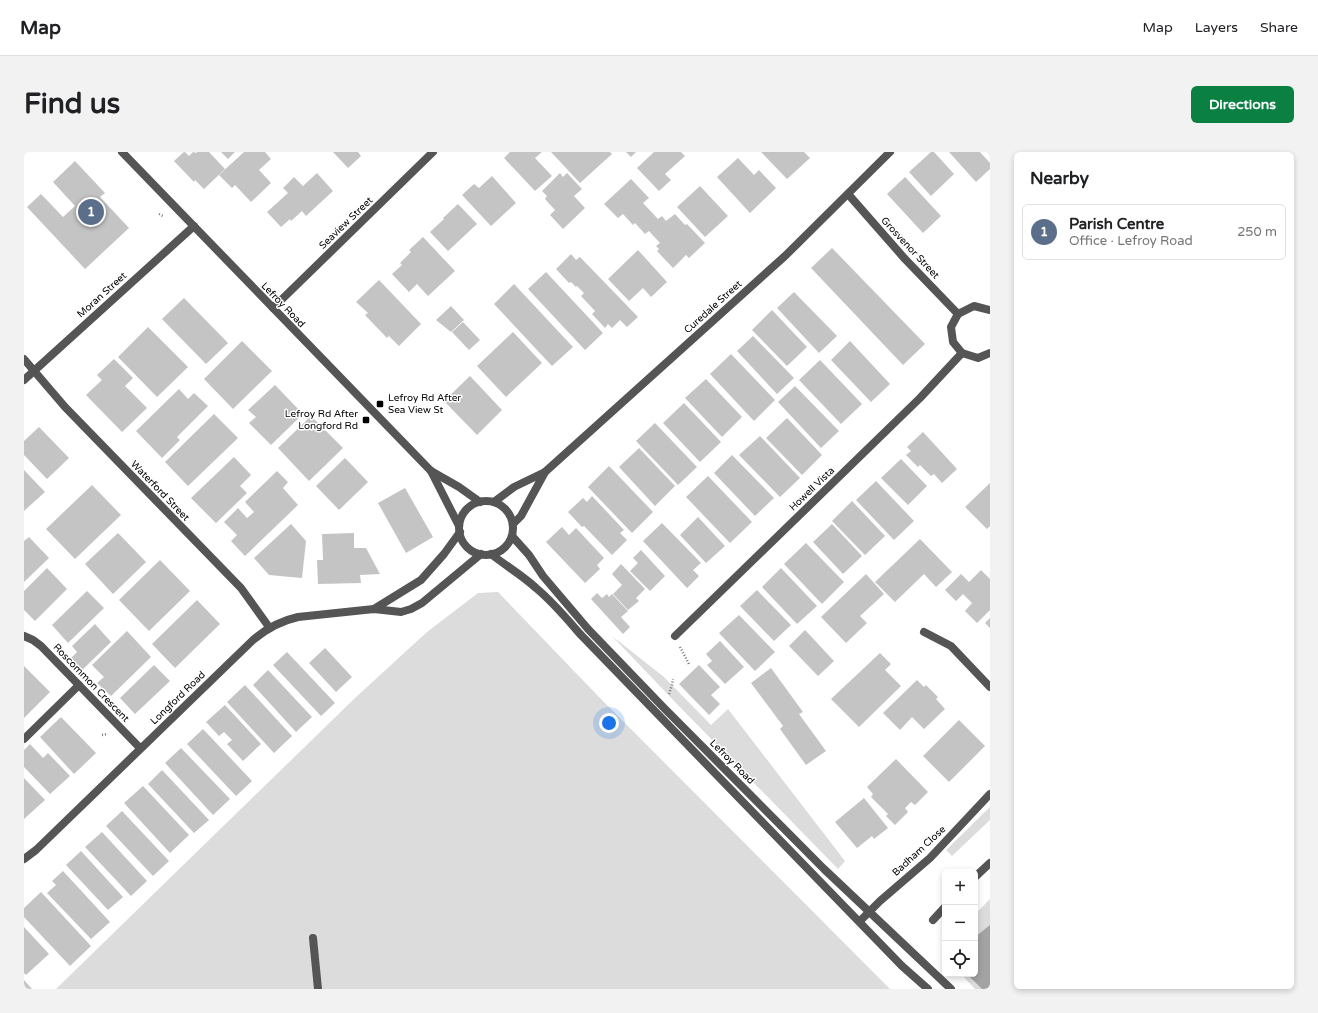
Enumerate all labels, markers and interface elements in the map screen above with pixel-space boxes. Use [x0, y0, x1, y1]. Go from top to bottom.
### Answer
text: Map [20, 17, 61, 39]
text: Map [1143, 19, 1173, 36]
text: Layers [1195, 19, 1238, 36]
text: Share [1260, 19, 1298, 36]
button: Directions [1191, 86, 1294, 123]
text: Find us [24, 87, 120, 121]
text: Nearby [1030, 168, 1089, 189]
street label: Seaview Street [317, 194, 375, 252]
pin: 1 [78, 197, 104, 227]
street label: Grosvenor Street [878, 215, 942, 282]
text: Parish Centre [1069, 215, 1164, 233]
text: 1 [1040, 224, 1048, 240]
text: 250 m [1237, 224, 1277, 240]
text: Office · Lefroy Road [1069, 233, 1193, 249]
street label: Moran Street [75, 270, 129, 320]
street label: Curedale Street [682, 278, 744, 336]
street label: Lefroy Road [259, 280, 307, 330]
place label: Lefroy Rd After Sea View St [388, 392, 461, 416]
marker: Lefroy Rd After Sea View St [375, 399, 385, 409]
place label: Lefroy Rd After Longford Rd [285, 408, 358, 432]
marker: Lefroy Rd After Longford Rd [361, 415, 371, 425]
street label: Waterford Street [128, 458, 192, 524]
street label: Howell Vista [787, 465, 837, 513]
street label: Roscommon Crescent [50, 641, 132, 725]
street label: Longford Road [148, 669, 208, 727]
your location [599, 713, 619, 733]
street label: Lefroy Road [707, 737, 757, 787]
street label: Badham Close [890, 823, 948, 879]
map controls [942, 869, 978, 977]
button: + [942, 869, 978, 905]
button: − [942, 905, 978, 941]
button: locate [942, 941, 978, 977]

